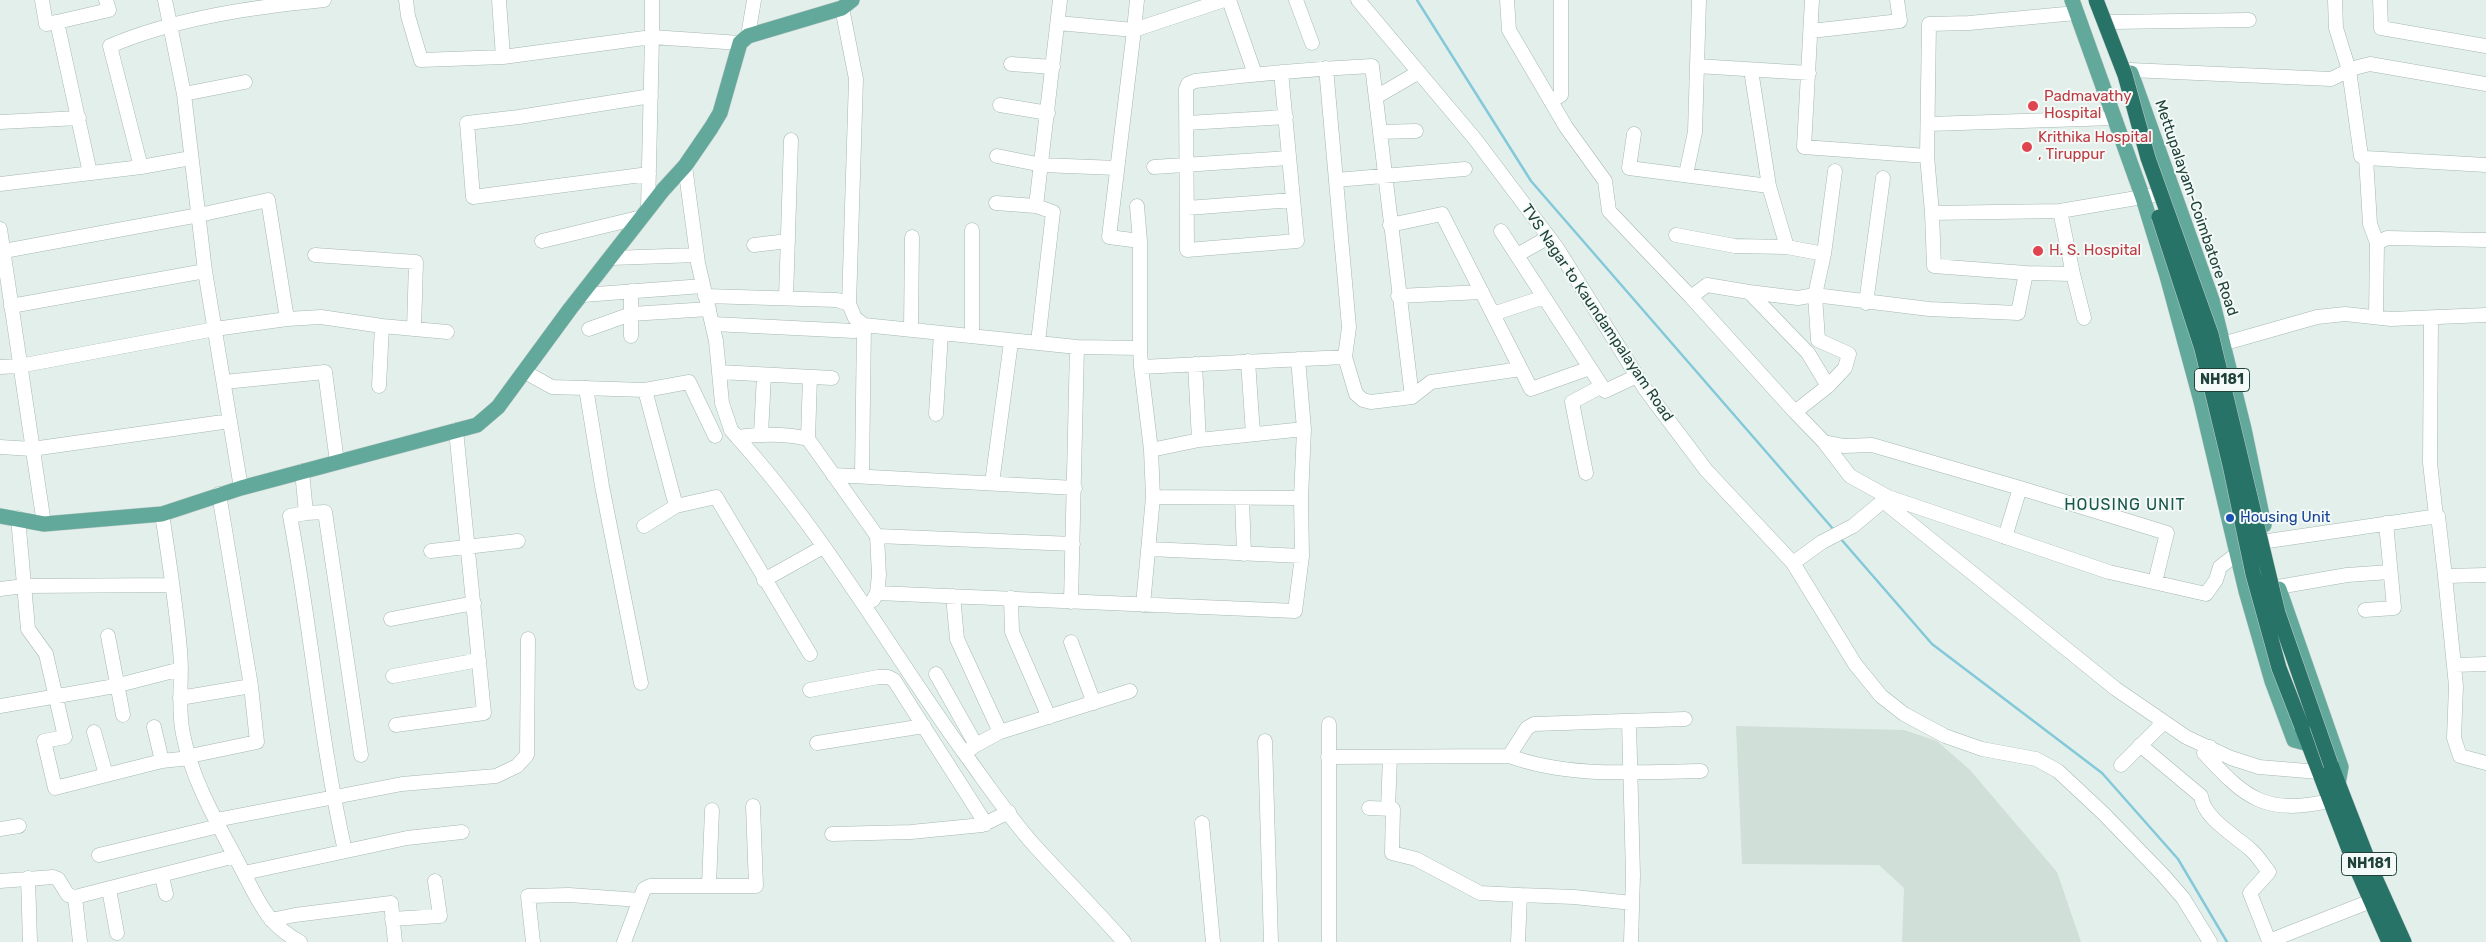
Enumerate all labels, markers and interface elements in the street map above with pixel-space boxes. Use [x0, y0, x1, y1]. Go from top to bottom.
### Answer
place label: Padmavathy Hospital [2044, 88, 2131, 123]
street label: Mettupalayam-Coimbatore Road [2151, 98, 2241, 318]
marker: Padmavathy Hospital [2026, 99, 2040, 113]
place label: Krithika Hospital , Tiruppur [2038, 129, 2152, 164]
marker: Krithika Hospital , Tiruppur [2020, 140, 2034, 154]
street label: TVS Nagar to Kaundampalayam Road [1517, 201, 1677, 425]
place label: H. S. Hospital [2049, 242, 2141, 260]
marker: H. S. Hospital [2031, 244, 2045, 258]
road number: NH181 [2194, 368, 2250, 392]
district label: HOUSING UNIT [2063, 495, 2187, 515]
place label: Housing Unit [2240, 509, 2330, 527]
marker: Housing Unit [2224, 512, 2236, 524]
road number: NH181 [2342, 852, 2396, 876]

